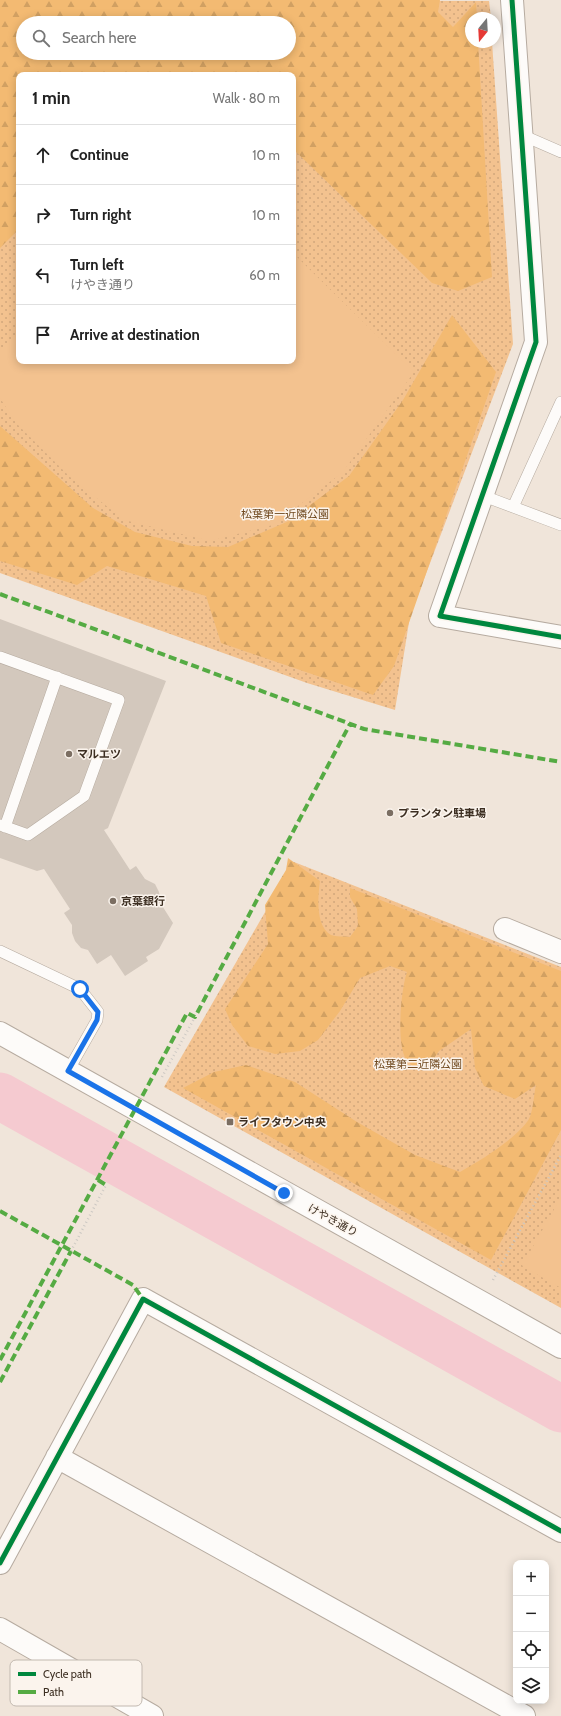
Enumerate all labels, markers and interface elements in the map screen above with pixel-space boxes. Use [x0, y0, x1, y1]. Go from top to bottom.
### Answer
north arrow [465, 12, 501, 48]
search box [16, 16, 296, 60]
icon: search [30, 27, 52, 49]
text: Search here [62, 29, 137, 47]
text: 1 min [32, 88, 70, 108]
text: Walk · 80 m [213, 90, 280, 106]
icon: ahead [32, 144, 54, 166]
text: Continue [70, 146, 129, 164]
text: 10 m [252, 147, 280, 163]
icon: right [32, 204, 54, 226]
text: Turn right [70, 206, 131, 224]
text: 10 m [252, 207, 280, 223]
text: Turn left [70, 256, 124, 274]
icon: left [32, 264, 54, 286]
text: 60 m [249, 267, 280, 283]
text: けやき通り [70, 276, 135, 292]
icon: arrive [32, 324, 54, 346]
text: Arrive at destination [70, 326, 200, 344]
park label: 松葉第一近隣公園 [241, 507, 329, 521]
place label: マルエツ [77, 747, 121, 761]
marker: マルエツ [64, 749, 74, 759]
place label: プランタン駐車場 [398, 806, 486, 820]
marker: プランタン駐車場 [385, 808, 395, 818]
place label: 京葉銀行 [121, 894, 165, 908]
marker: 京葉銀行 [108, 896, 118, 906]
route start [71, 980, 89, 998]
park label: 松葉第二近隣公園 [374, 1057, 462, 1071]
place label: ライフタウン中央 [238, 1115, 326, 1129]
marker: ライフタウン中央 [225, 1117, 235, 1127]
route end [275, 1184, 293, 1202]
street label: けやき通り [306, 1201, 360, 1239]
map controls [513, 1560, 549, 1704]
button: + [513, 1560, 549, 1596]
button: − [513, 1596, 549, 1632]
button: locate [513, 1632, 549, 1668]
legend [10, 1660, 142, 1706]
text: Cycle path [43, 1667, 92, 1681]
button: layers [513, 1668, 549, 1704]
text: Path [43, 1685, 64, 1699]

